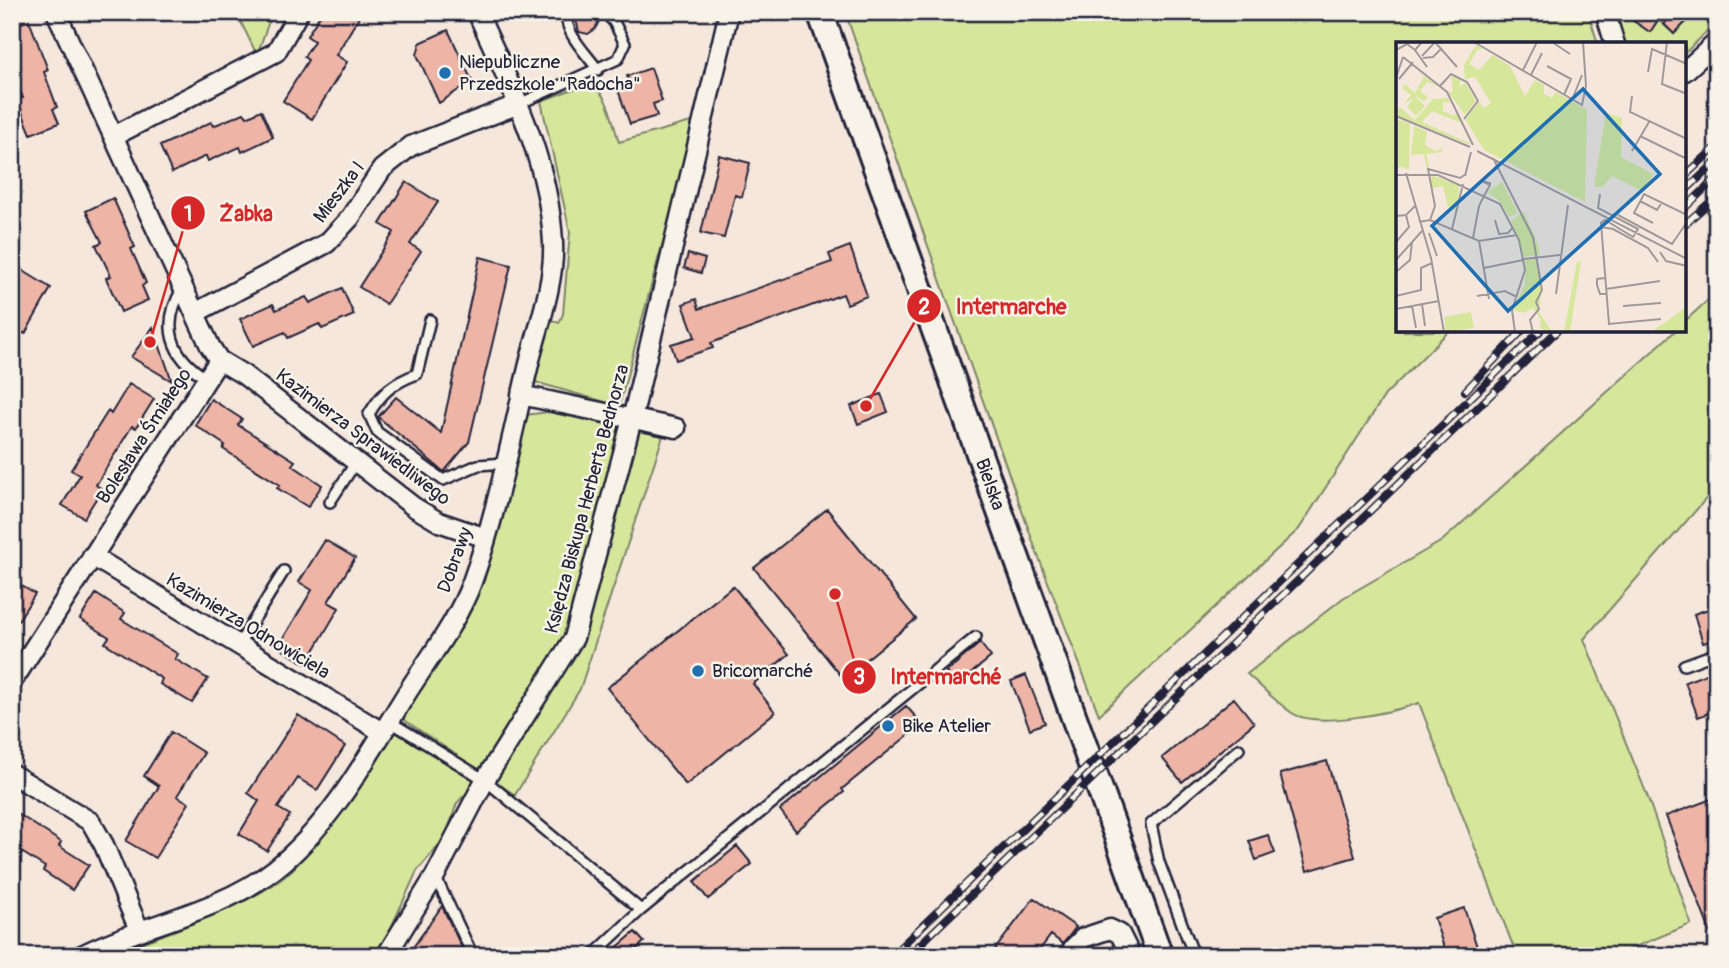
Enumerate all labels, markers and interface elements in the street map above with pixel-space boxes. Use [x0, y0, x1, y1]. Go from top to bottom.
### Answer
inset map [1396, 42, 1687, 332]
place label: Niepubliczne Przedszkole "Radocha" [459, 50, 641, 96]
marker: Niepubliczne Przedszkole "Radocha" [437, 65, 453, 81]
street label: Mieszka I [308, 156, 370, 228]
callout: Żabka [171, 192, 287, 234]
text: 1 [184, 201, 192, 228]
text: Żabka [219, 201, 273, 228]
callout: Intermarche [906, 285, 1080, 327]
text: 2 [918, 294, 930, 321]
text: Intermarche [956, 294, 1067, 321]
street label: Księdza Biskupa Herberta Bednorza [539, 362, 635, 636]
street label: Kazimierza Sprawiedliwego [271, 363, 455, 511]
street label: Bolesława Śmiałego [91, 364, 197, 508]
street label: Bielska [970, 455, 1010, 514]
street label: Dobrawy [432, 524, 478, 596]
street label: Kazimierza Odnowiciela [162, 568, 334, 684]
callout: Intermarché [841, 656, 1016, 698]
place label: Bricomarché [712, 659, 813, 683]
marker: Bricomarché [690, 663, 706, 679]
text: 3 [853, 664, 865, 691]
text: Intermarché [890, 664, 1002, 691]
place label: Bike Atelier [902, 714, 991, 738]
marker: Bike Atelier [880, 718, 896, 734]

